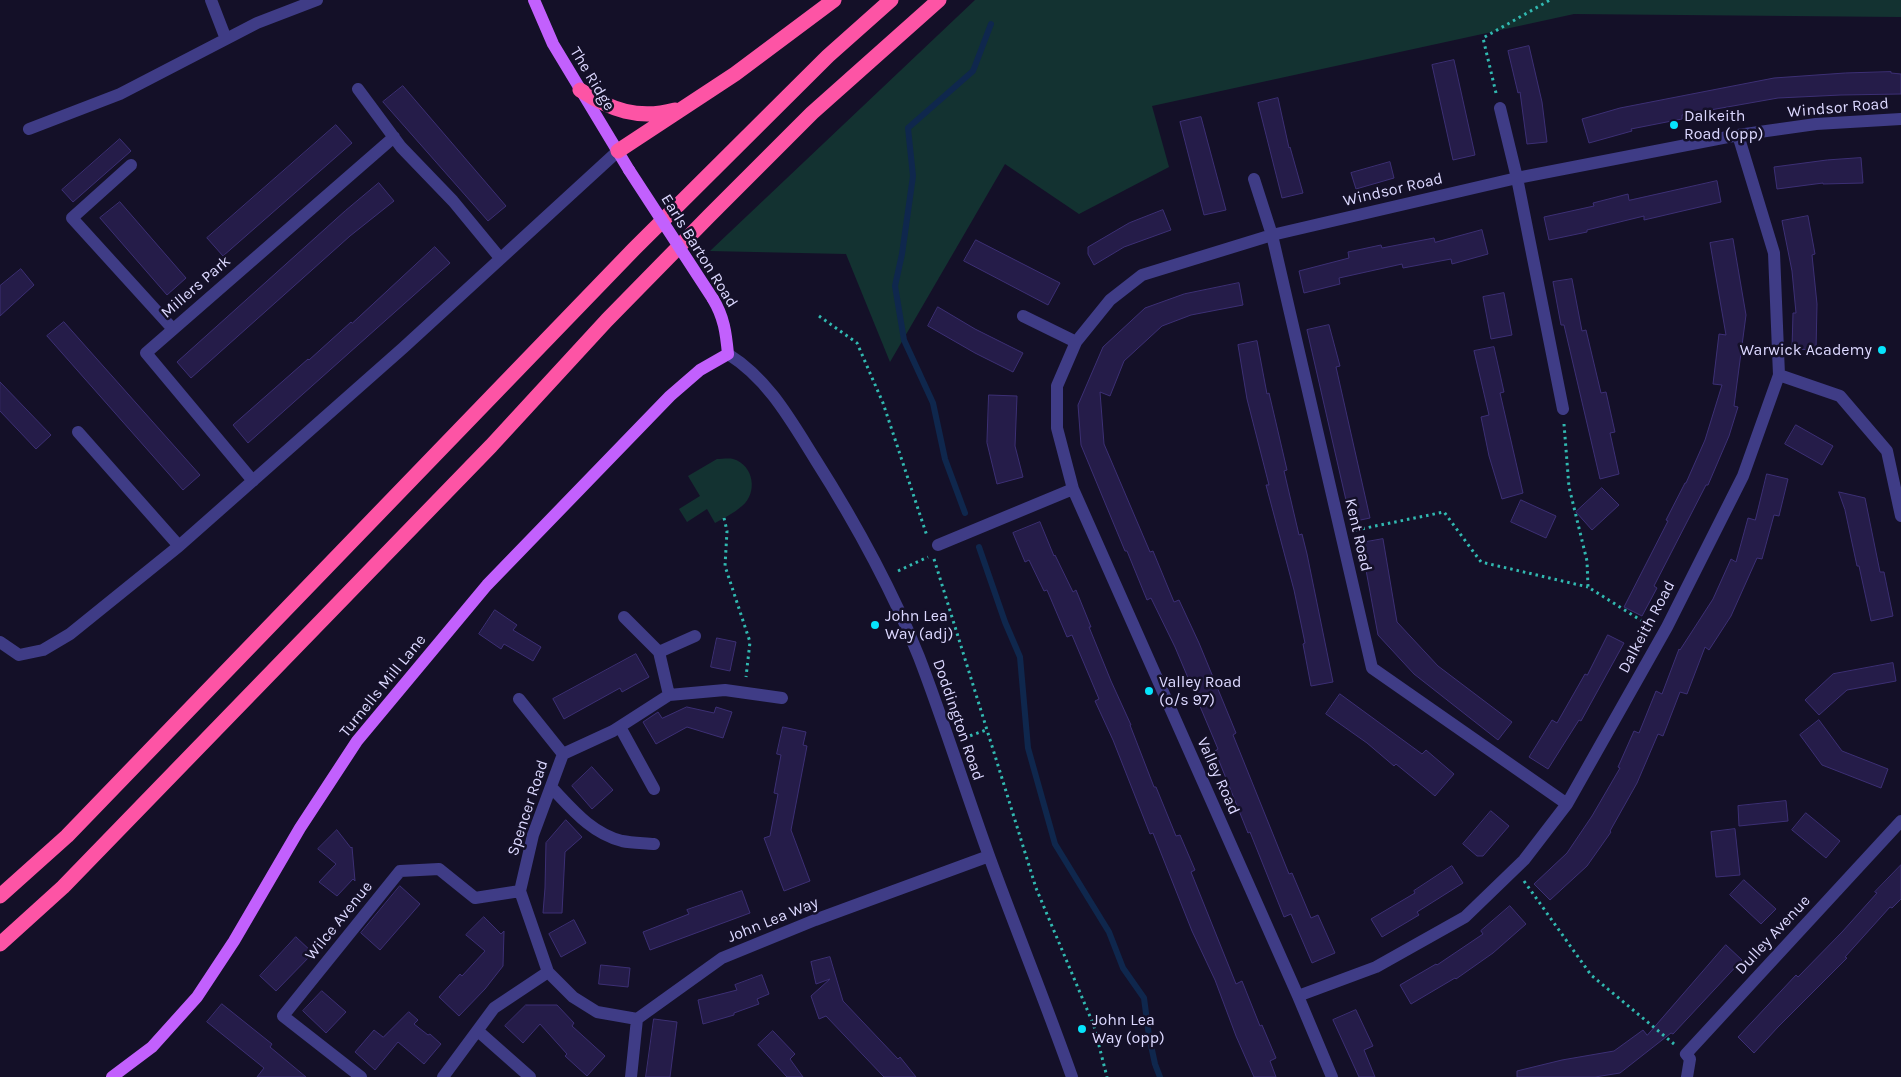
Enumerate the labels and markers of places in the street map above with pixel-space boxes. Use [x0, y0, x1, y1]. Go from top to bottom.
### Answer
place label: Dalkeith Road (opp) [1684, 106, 1763, 144]
marker: Dalkeith Road (opp) [1668, 119, 1680, 131]
place label: Warwick Academy [1740, 340, 1872, 360]
marker: Warwick Academy [1876, 344, 1888, 356]
place label: John Lea Way (adj) [885, 606, 954, 644]
marker: John Lea Way (adj) [869, 619, 881, 631]
place label: Valley Road (o/s 97) [1159, 672, 1242, 710]
marker: Valley Road (o/s 97) [1143, 685, 1155, 697]
place label: John Lea Way (opp) [1092, 1010, 1165, 1048]
marker: John Lea Way (opp) [1076, 1023, 1088, 1035]

